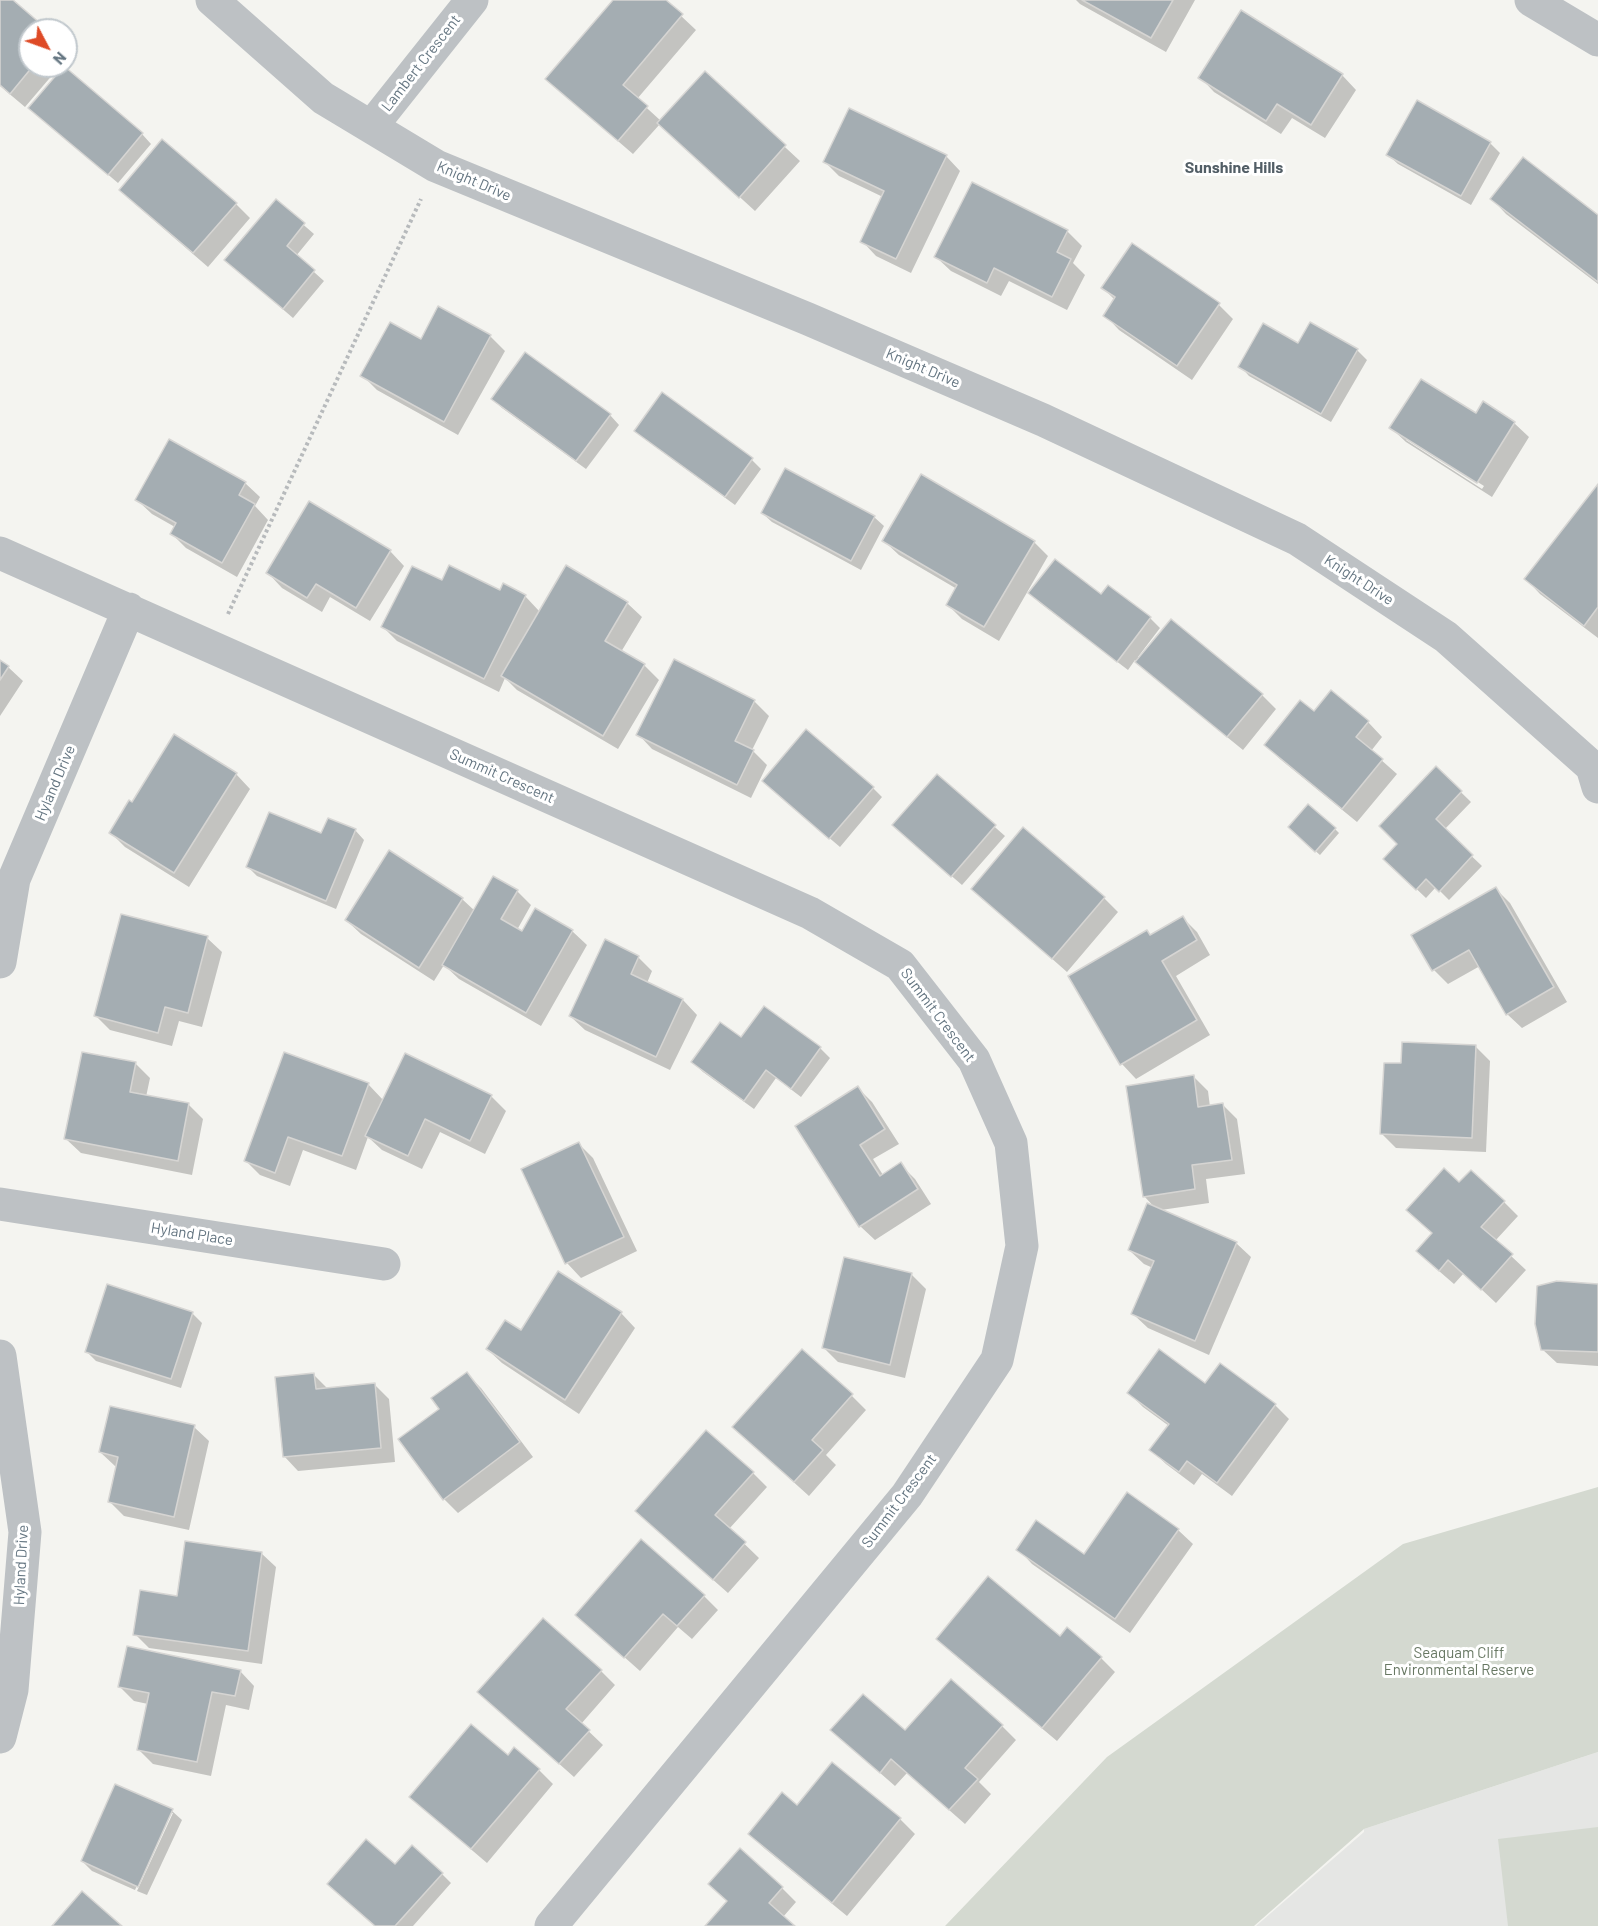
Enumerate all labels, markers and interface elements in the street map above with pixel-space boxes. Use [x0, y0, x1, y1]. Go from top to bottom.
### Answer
street label: Lambert Crescent [378, 11, 464, 115]
north arrow [18, 18, 78, 78]
text: N [50, 49, 71, 69]
street label: Knight Drive [434, 157, 514, 205]
district label: Sunshine Hills [1185, 158, 1283, 178]
street label: Knight Drive [883, 344, 963, 392]
street label: Knight Drive [1321, 551, 1397, 609]
street label: Hyland Drive [31, 742, 79, 824]
street label: Summit Crescent [447, 745, 557, 807]
street label: Summit Crescent [897, 965, 979, 1065]
street label: Hyland Place [150, 1219, 234, 1249]
street label: Summit Crescent [858, 1451, 940, 1551]
street label: Hyland Drive [10, 1524, 32, 1606]
park label: Seaquam Cliff Environmental Reserve [1384, 1644, 1534, 1679]

